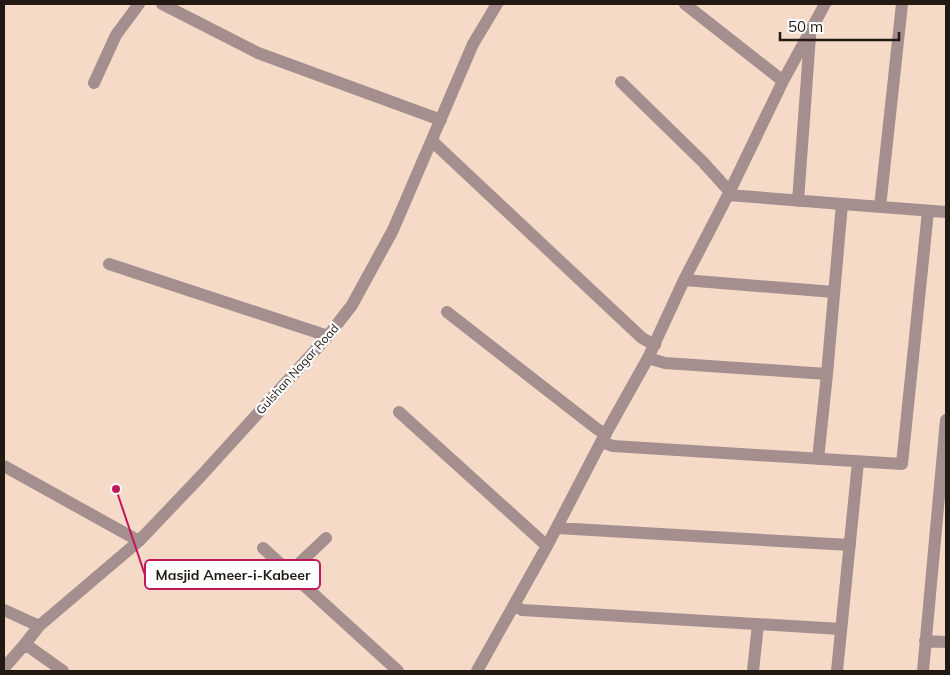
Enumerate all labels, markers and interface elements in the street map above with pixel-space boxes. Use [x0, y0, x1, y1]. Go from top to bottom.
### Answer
scale bar [780, 10, 899, 42]
text: 50 m [788, 17, 823, 36]
street label: Gulshan Nagar Road [252, 321, 342, 417]
callout: Masjid Ameer-i-Kabeer [145, 560, 320, 589]
text: Masjid Ameer-i-Kabeer [156, 566, 311, 584]

